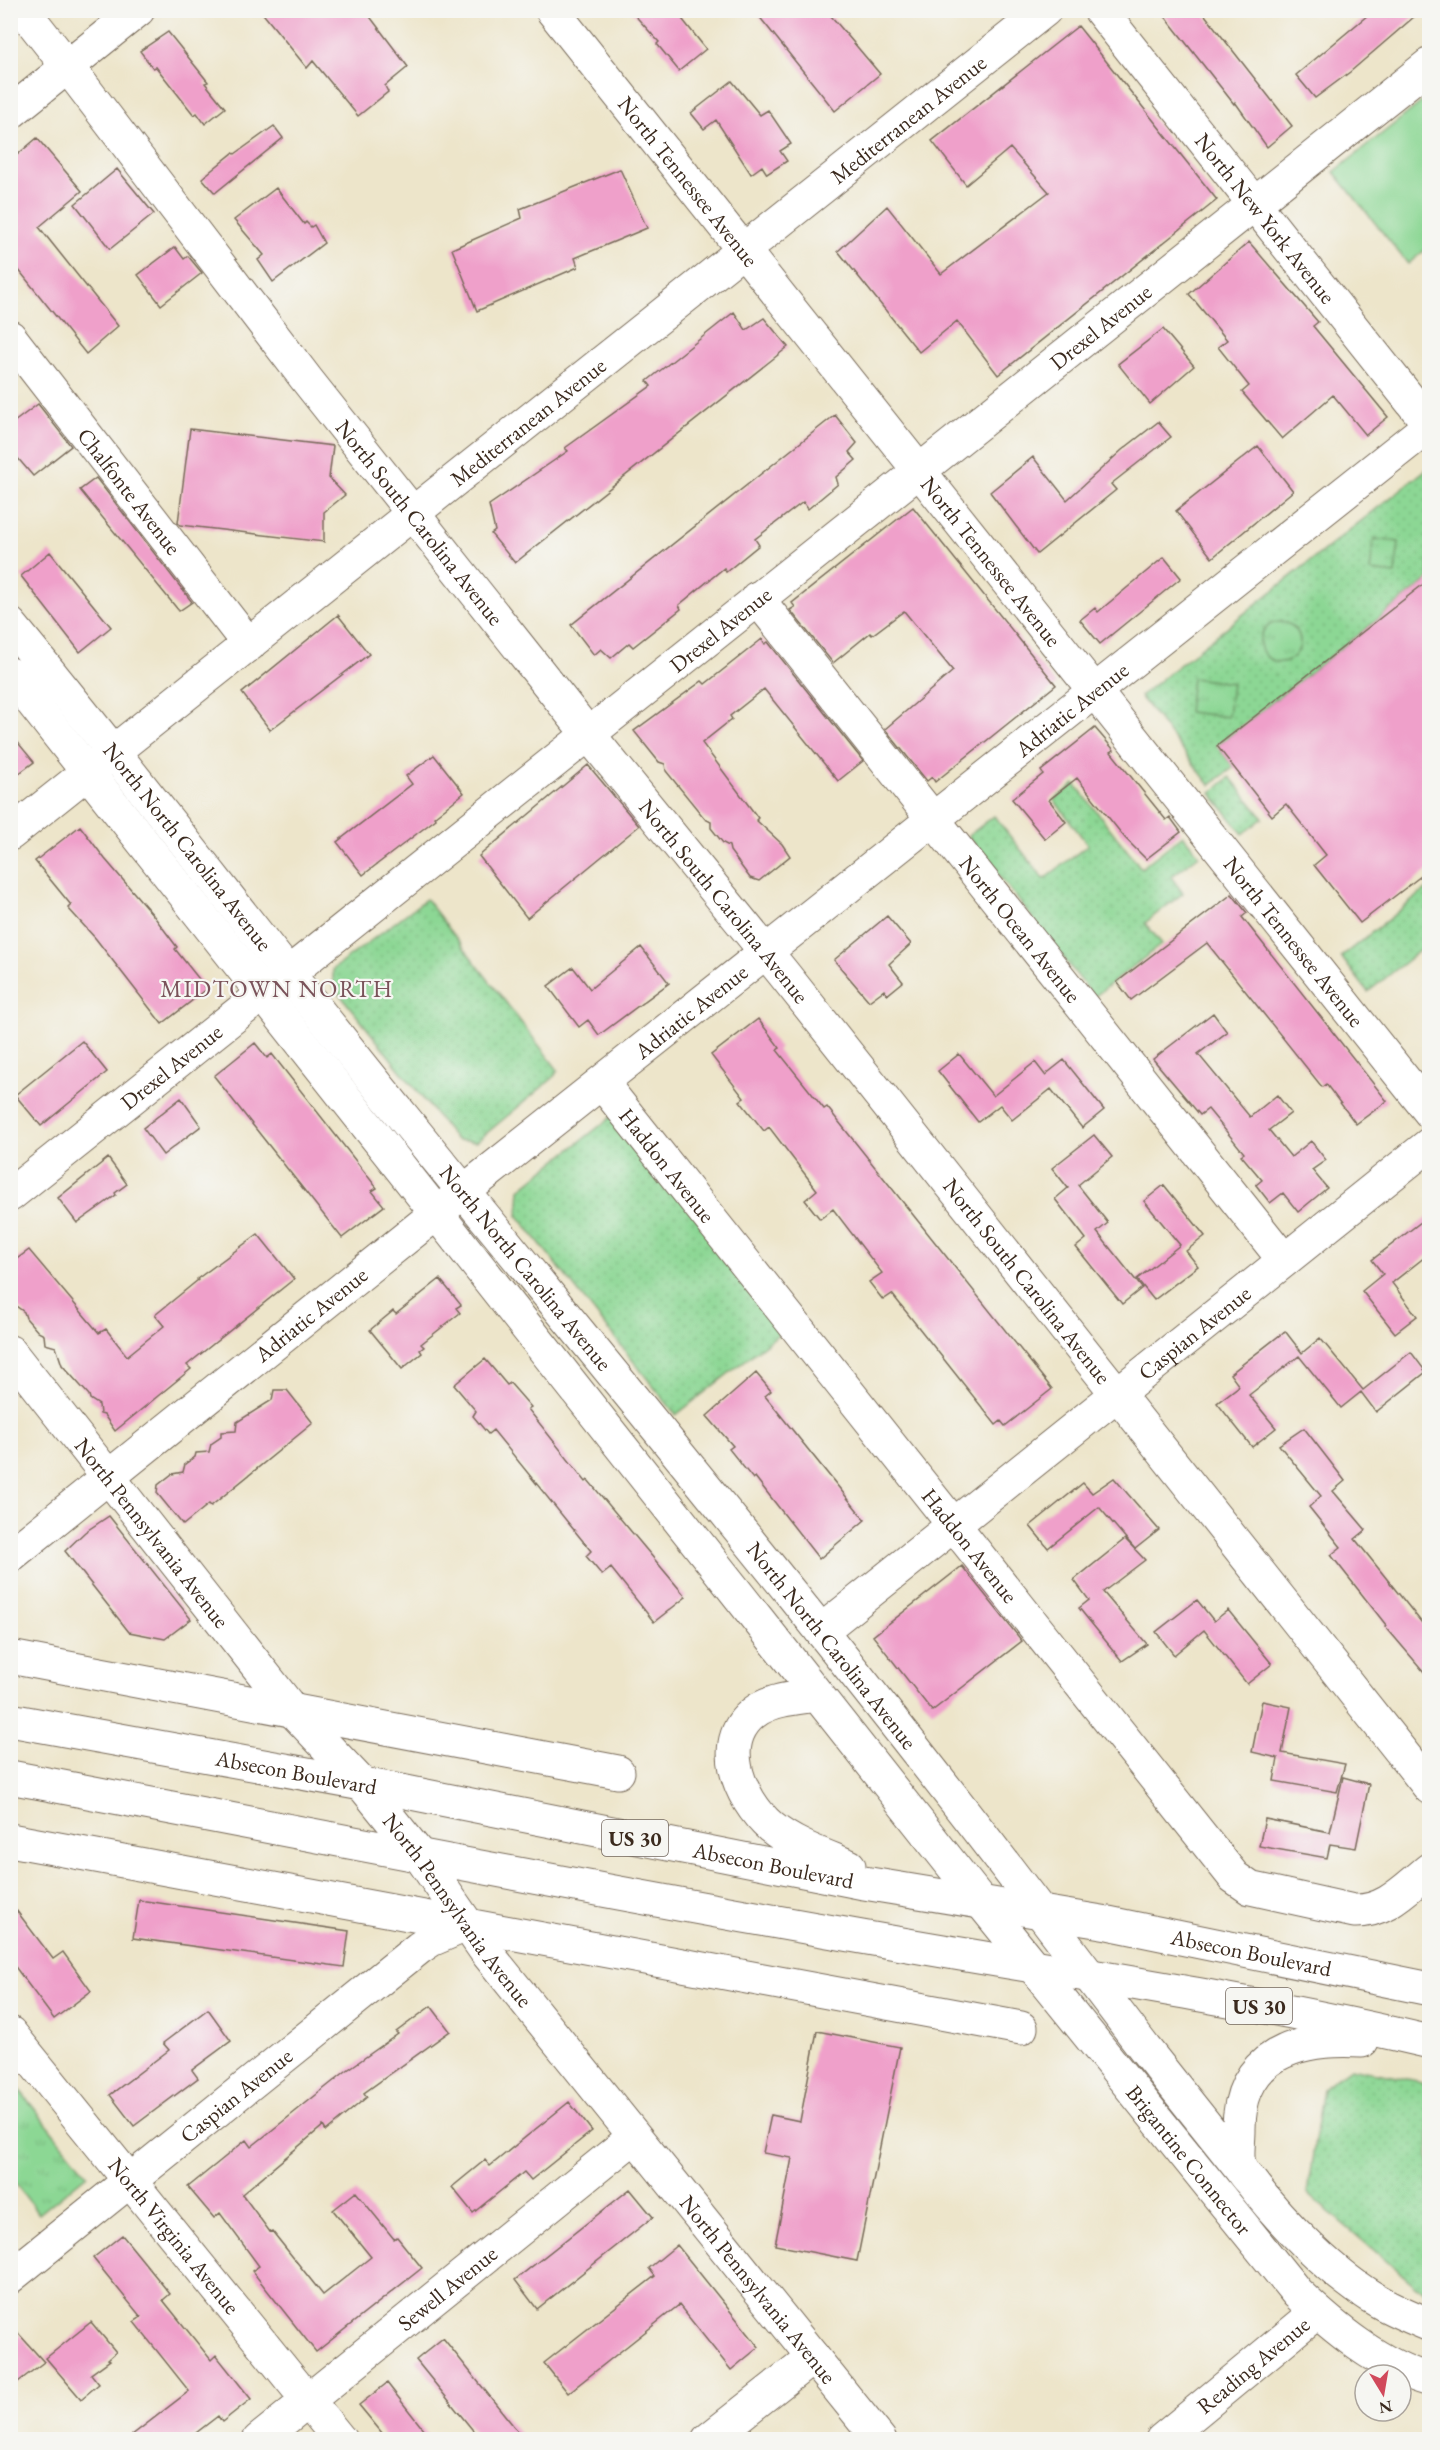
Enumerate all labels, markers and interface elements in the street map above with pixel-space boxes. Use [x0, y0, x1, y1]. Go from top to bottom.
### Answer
street label: Mediterranean Avenue [824, 48, 992, 190]
street label: North Tennessee Avenue [612, 90, 765, 273]
street label: North New York Avenue [1189, 127, 1343, 310]
street label: Drexel Avenue [1043, 277, 1158, 376]
street label: Mediterranean Avenue [444, 350, 612, 493]
street label: North South Carolina Avenue [329, 413, 511, 631]
street label: Chalfonte Avenue [71, 422, 188, 561]
street label: North Tennessee Avenue [915, 470, 1068, 653]
street label: Drexel Avenue [663, 580, 778, 679]
street label: Adriatic Avenue [1008, 655, 1135, 764]
street label: North North Carolina Avenue [97, 736, 279, 957]
street label: North South Carolina Avenue [633, 793, 816, 1009]
street label: North Ocean Avenue [953, 849, 1088, 1009]
street label: North Tennessee Avenue [1217, 850, 1371, 1033]
street label: Adriatic Avenue [628, 957, 754, 1066]
district label: MIDTOWN NORTH [160, 973, 394, 1004]
street label: Drexel Avenue [114, 1017, 228, 1116]
street label: Haddon Avenue [613, 1102, 722, 1229]
street label: North North Carolina Avenue [433, 1159, 619, 1377]
street label: North South Carolina Avenue [937, 1172, 1118, 1390]
street label: Adriatic Avenue [248, 1260, 374, 1369]
street label: Caspian Avenue [1132, 1278, 1257, 1386]
street label: North Pennsylvania Avenue [68, 1432, 237, 1634]
street label: Haddon Avenue [915, 1482, 1025, 1609]
street label: North North Carolina Avenue [740, 1535, 924, 1755]
street label: Absecon Boulevard [212, 1743, 380, 1801]
street label: North Pennsylvania Avenue [377, 1807, 540, 2013]
road number: US 30 [602, 1820, 668, 1856]
street label: Absecon Boulevard [689, 1835, 857, 1895]
street label: Absecon Boulevard [1167, 1922, 1335, 1983]
road number: US 30 [1226, 1988, 1292, 2024]
street label: Caspian Avenue [174, 2041, 298, 2149]
street label: Brigantine Connector [1120, 2079, 1259, 2241]
street label: North Virginia Avenue [102, 2151, 247, 2320]
street label: North Pennsylvania Avenue [673, 2189, 844, 2390]
street label: Sewell Avenue [391, 2239, 503, 2337]
street label: Reading Avenue [1190, 2309, 1316, 2420]
north arrow [1353, 2363, 1413, 2423]
text: N [1377, 2396, 1394, 2419]

